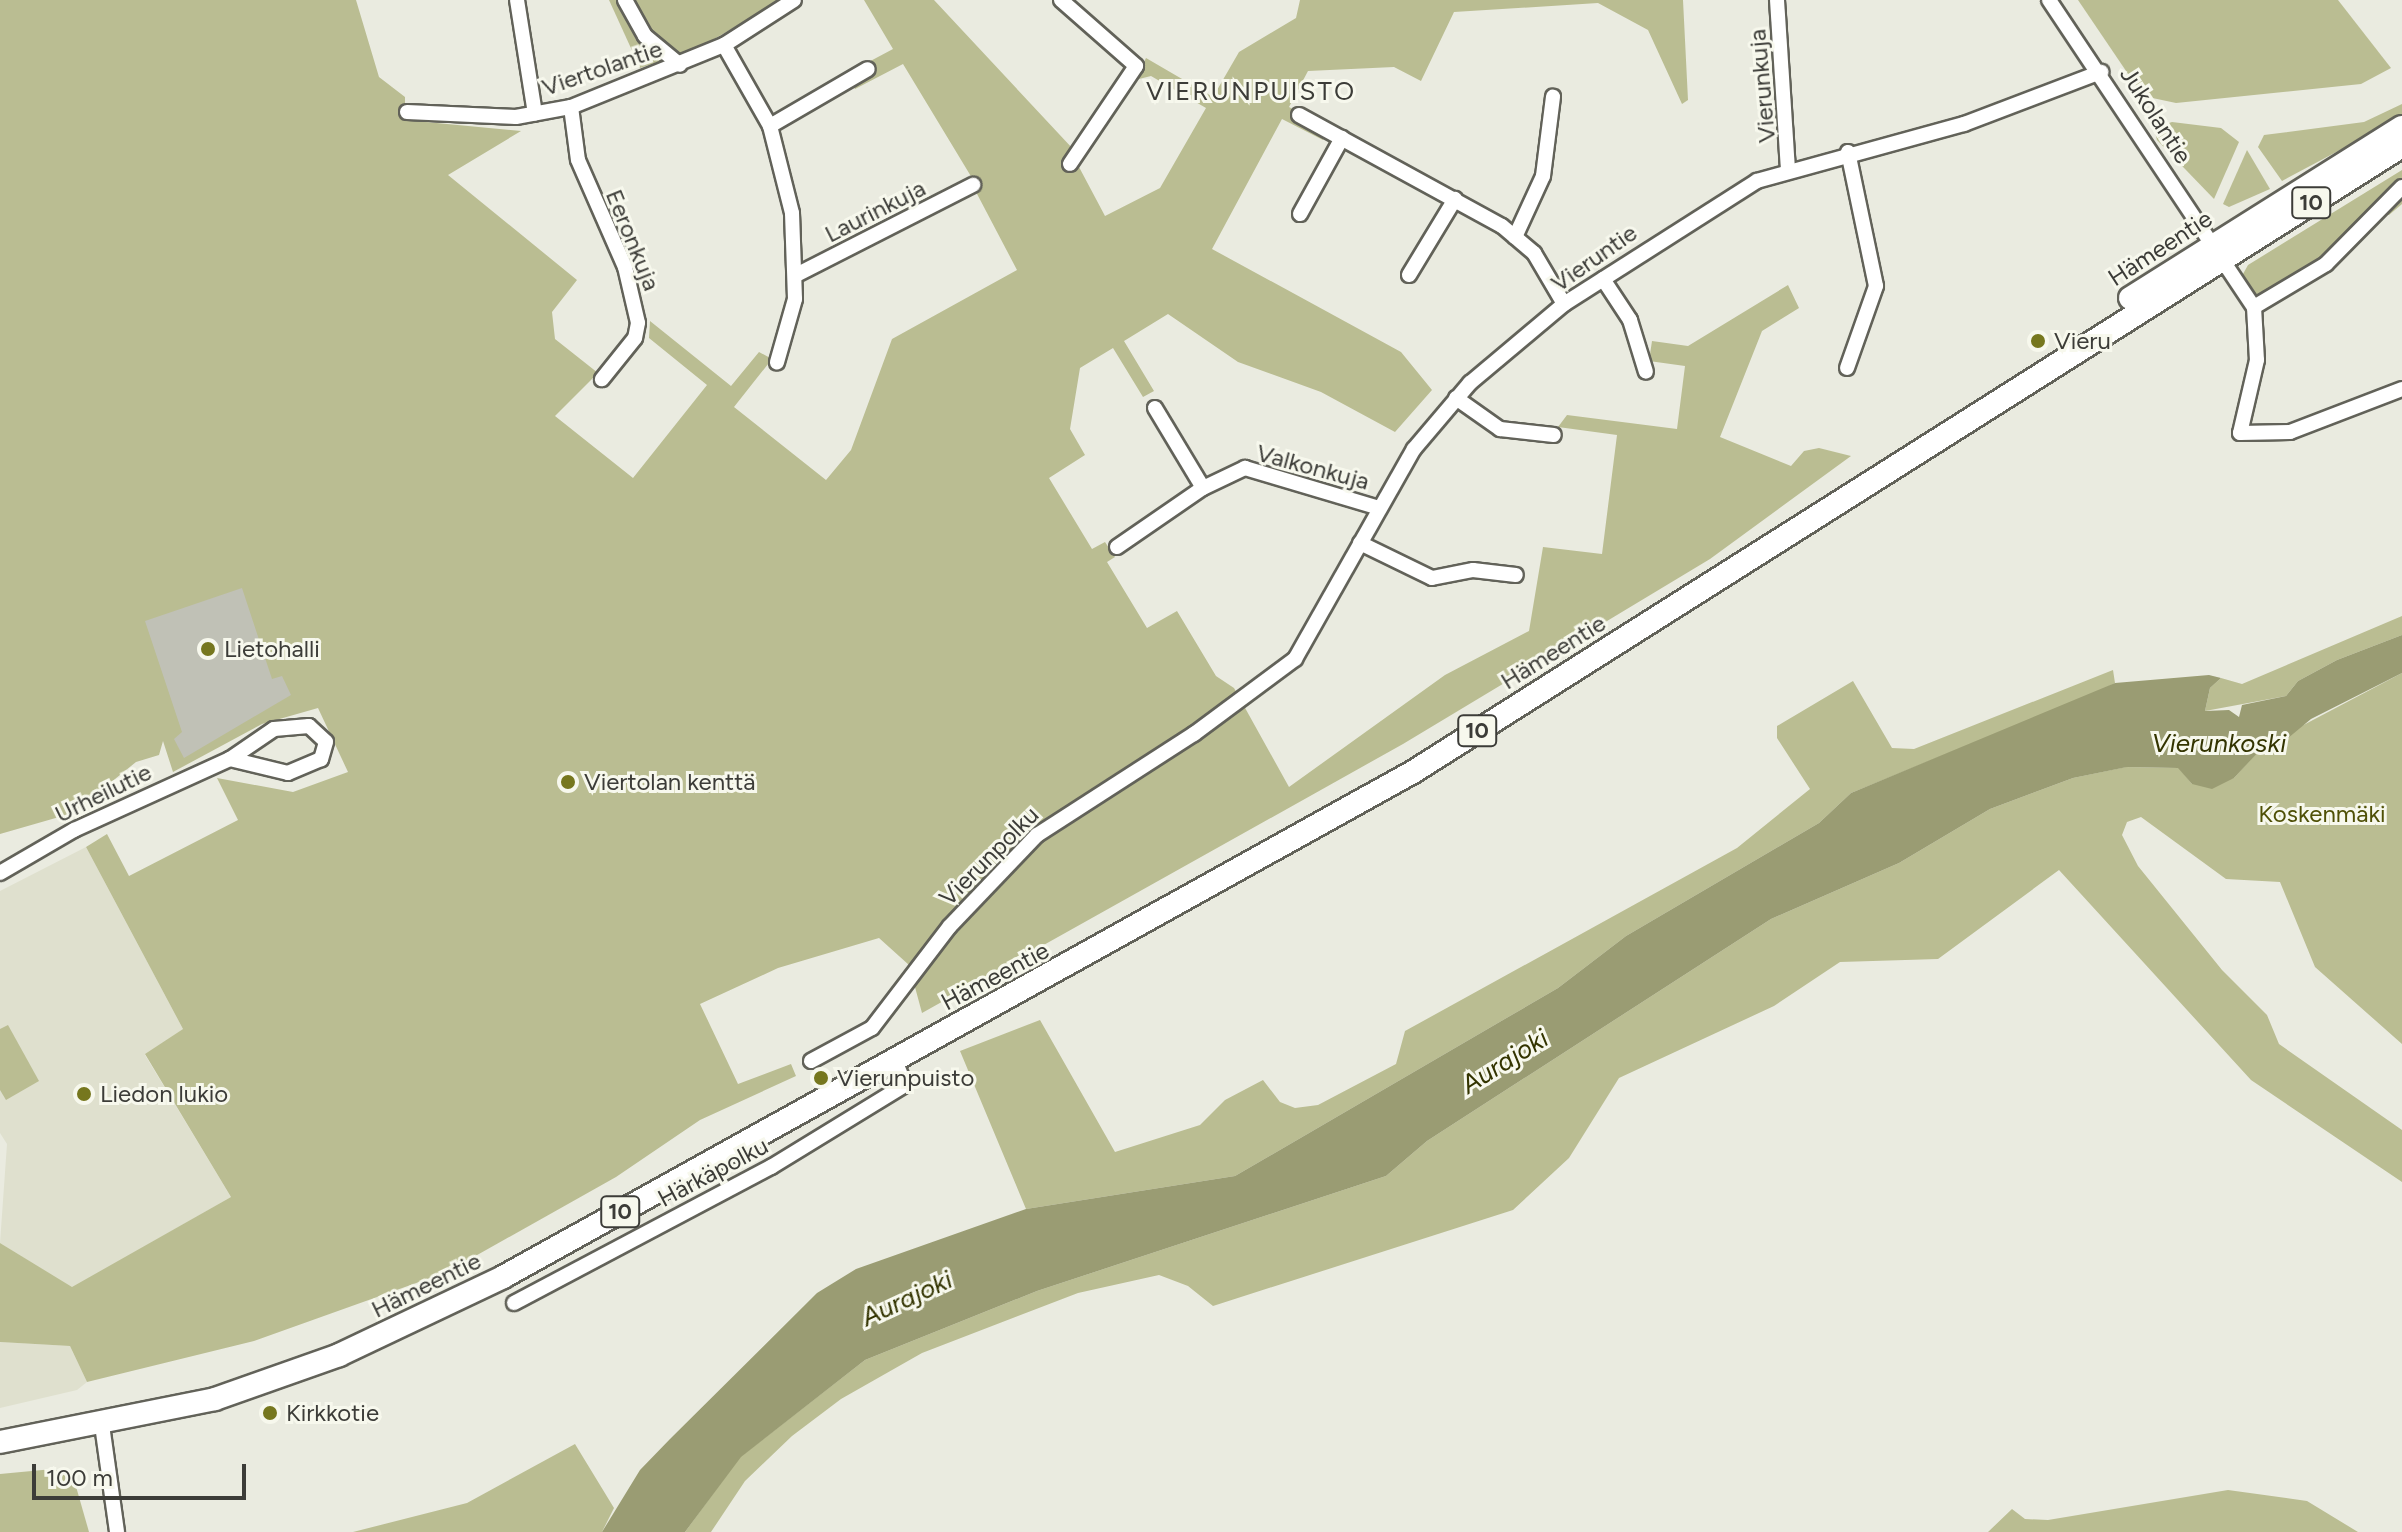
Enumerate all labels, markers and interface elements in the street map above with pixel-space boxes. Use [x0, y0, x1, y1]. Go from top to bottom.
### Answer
street label: Vierunkuja [1743, 28, 1781, 144]
street label: Viertolantie [538, 34, 666, 102]
street label: Jukolantie [2114, 61, 2198, 169]
district label: VIERUNPUISTO [1146, 76, 1356, 108]
street label: Laurinkuja [820, 173, 930, 249]
street label: Eeronkuja [600, 185, 666, 295]
road number: 10 [2291, 185, 2331, 221]
street label: Hämeentie [2103, 204, 2217, 292]
street label: Vieruntie [1546, 218, 1642, 298]
place label: Vieru [2054, 327, 2111, 355]
marker: Vieru [2029, 332, 2047, 350]
street label: Valkonkuja [1253, 438, 1373, 496]
street label: Hämeentie [1495, 609, 1611, 695]
place label: Lietohalli [224, 635, 320, 663]
marker: Lietohalli [199, 640, 217, 658]
road number: 10 [1457, 713, 1497, 749]
water label: Vierunkoski [2152, 728, 2286, 760]
street label: Urheilutie [50, 757, 156, 829]
place label: Viertolan kenttä [584, 768, 755, 796]
marker: Viertolan kenttä [559, 773, 577, 791]
street label: Vierunpolku [933, 800, 1045, 912]
park label: Koskenmäki [2258, 800, 2386, 828]
street label: Hämeentie [936, 936, 1054, 1016]
water label: Aurajoki [1456, 1023, 1554, 1101]
place label: Vierunpuisto [837, 1064, 974, 1092]
marker: Vierunpuisto [812, 1069, 830, 1087]
place label: Liedon lukio [100, 1080, 228, 1108]
marker: Liedon lukio [75, 1085, 93, 1103]
street label: Härkäpolku [653, 1131, 773, 1213]
road number: 10 [600, 1194, 640, 1230]
street label: Hämeentie [367, 1246, 485, 1324]
water label: Aurajoki [857, 1264, 957, 1334]
place label: Kirkkotie [286, 1399, 379, 1427]
marker: Kirkkotie [261, 1404, 279, 1422]
scale bar [36, 1448, 250, 1498]
text: 100 m [46, 1463, 113, 1492]

